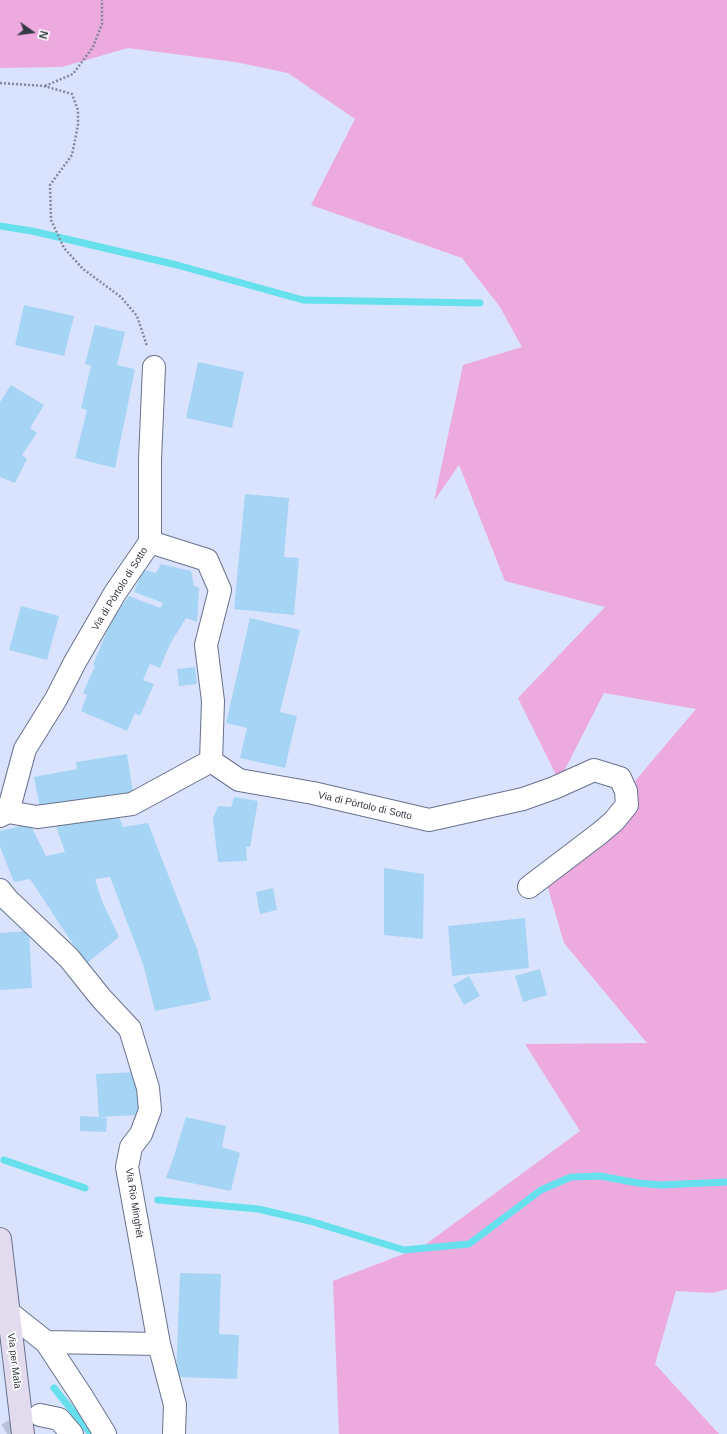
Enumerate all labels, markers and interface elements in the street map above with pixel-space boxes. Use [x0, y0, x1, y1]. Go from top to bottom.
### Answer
north arrow [12, 12, 52, 52]
text: N [37, 30, 50, 40]
street label: Via di Pòrtolo di Sotto [89, 545, 151, 633]
street label: Via di Pòrtolo di Sotto [317, 789, 413, 823]
street label: Via Rio Minghét [123, 1167, 145, 1239]
street label: Via per Mala [5, 1332, 23, 1390]

